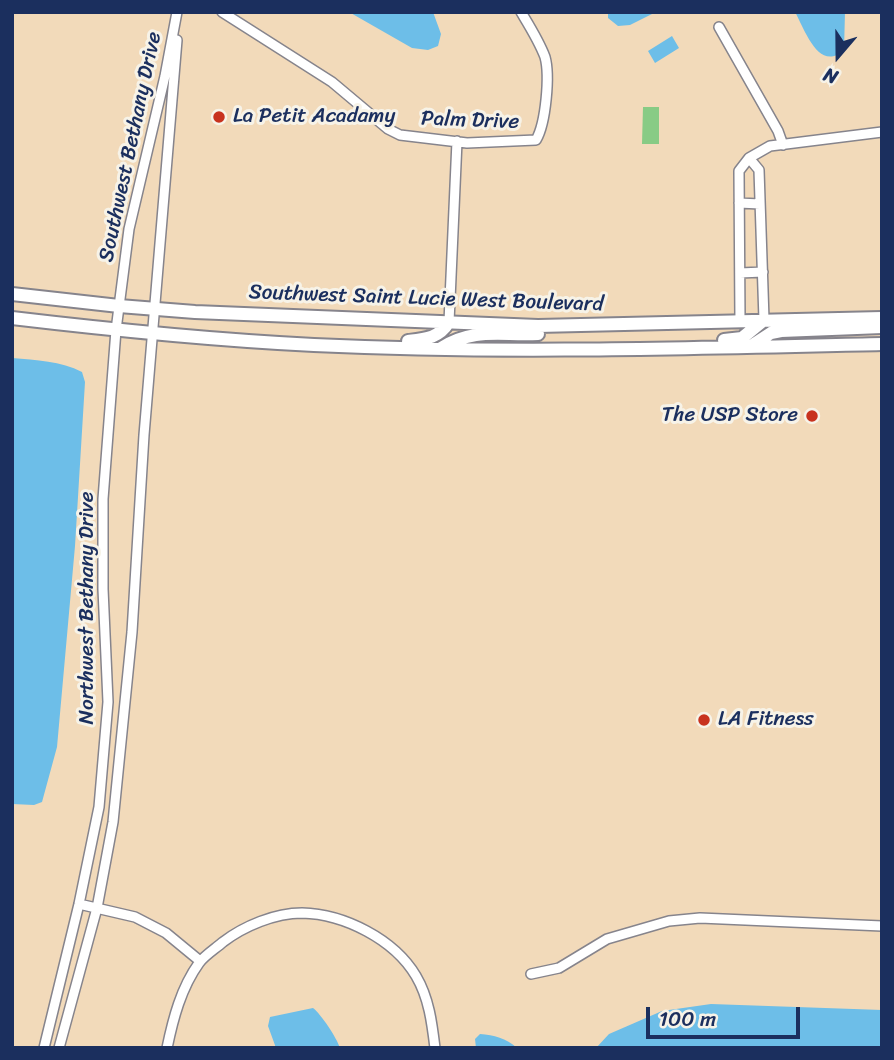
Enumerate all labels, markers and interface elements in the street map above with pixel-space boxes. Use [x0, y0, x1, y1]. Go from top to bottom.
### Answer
north arrow [803, 21, 873, 91]
street label: Southwest Bethany Drive [94, 30, 168, 264]
text: N [819, 58, 842, 94]
place label: La Petit Acadamy [233, 104, 395, 130]
street label: Palm Drive [420, 107, 520, 135]
marker: La Petit Acadamy [211, 109, 227, 125]
street label: Southwest Saint Lucie West Boulevard [248, 280, 604, 318]
place label: The USP Store [662, 403, 798, 429]
marker: The USP Store [804, 408, 820, 424]
street label: Northwest Bethany Drive [75, 492, 101, 724]
place label: LA Fitness [718, 707, 814, 733]
marker: LA Fitness [696, 712, 712, 728]
scale bar [649, 993, 803, 1038]
text: 100 m [659, 1000, 716, 1038]

